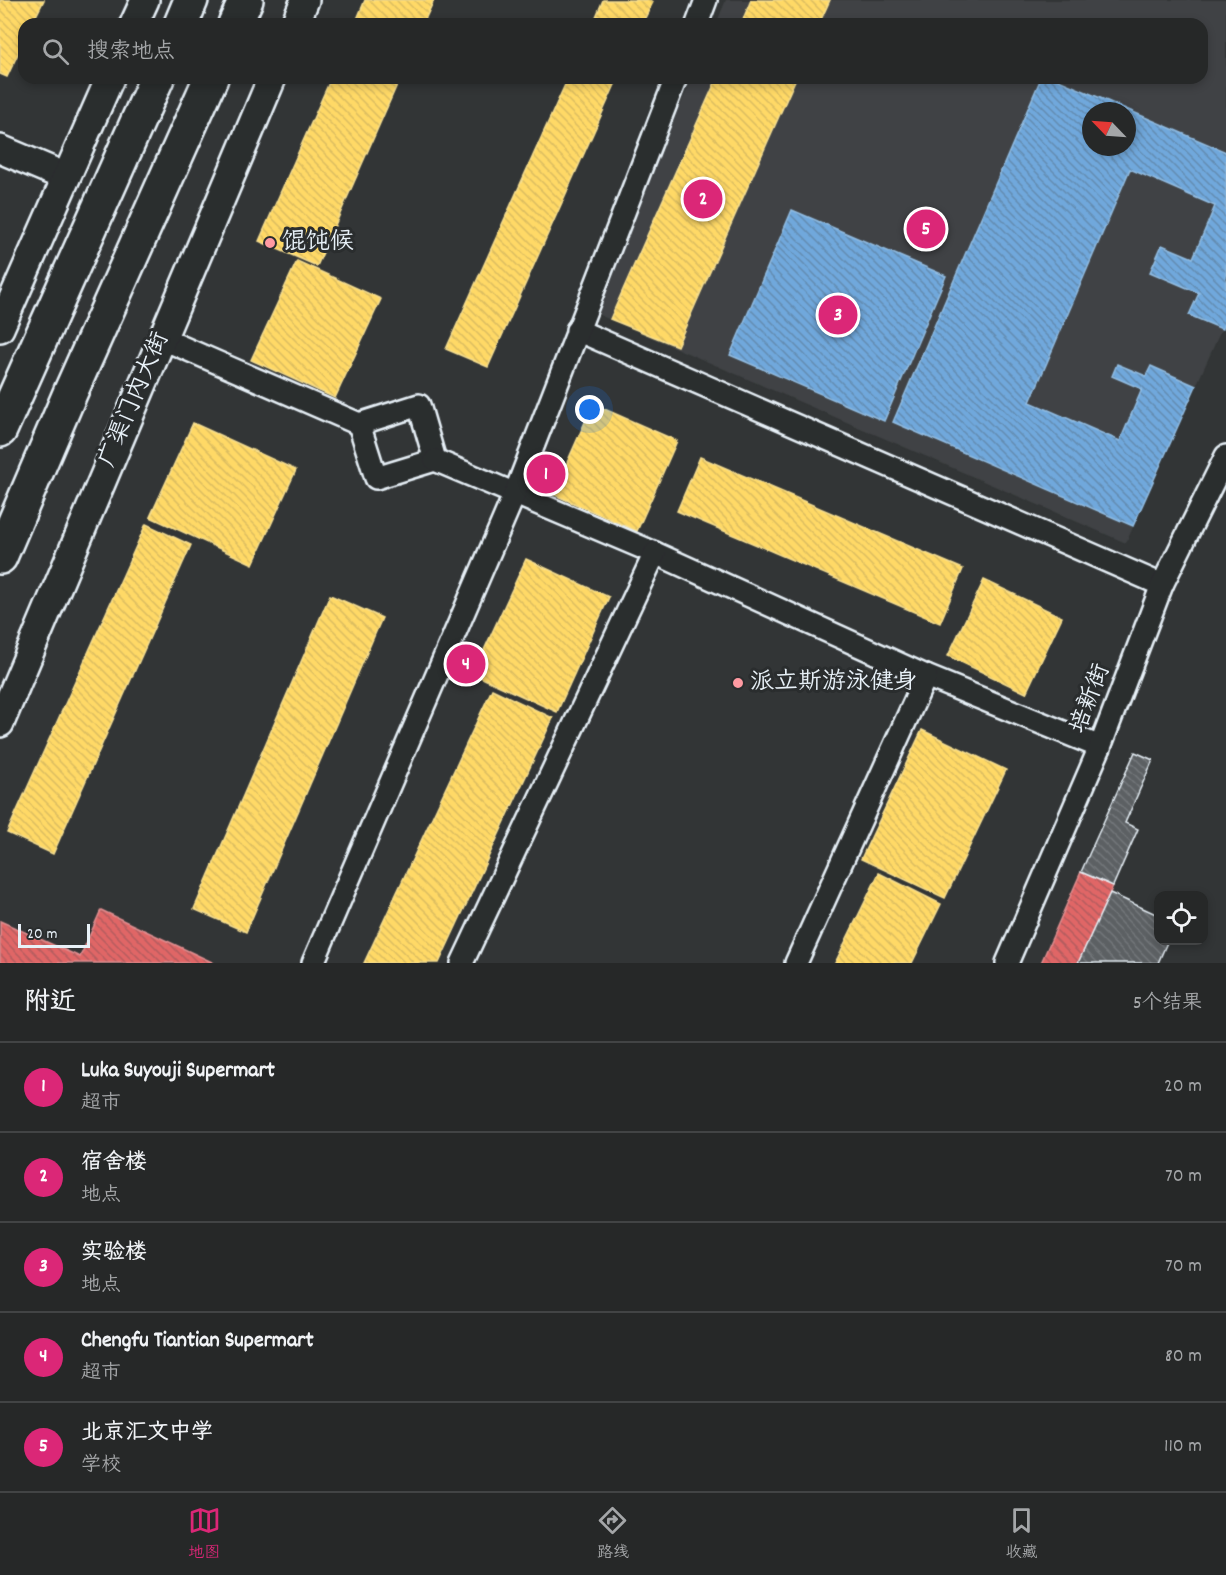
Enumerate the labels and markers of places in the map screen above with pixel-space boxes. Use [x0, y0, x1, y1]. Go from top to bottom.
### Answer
pin: 2 [684, 176, 722, 222]
pin: 5 [906, 206, 946, 252]
place label: 馄饨候 [282, 226, 354, 260]
marker: 馄饨候 [263, 236, 277, 250]
pin: 3 [818, 292, 858, 338]
pin: 1 [526, 452, 566, 496]
pin: 4 [446, 642, 486, 686]
place label: 派立斯游泳健身 [750, 666, 918, 700]
marker: 派立斯游泳健身 [731, 676, 745, 690]

